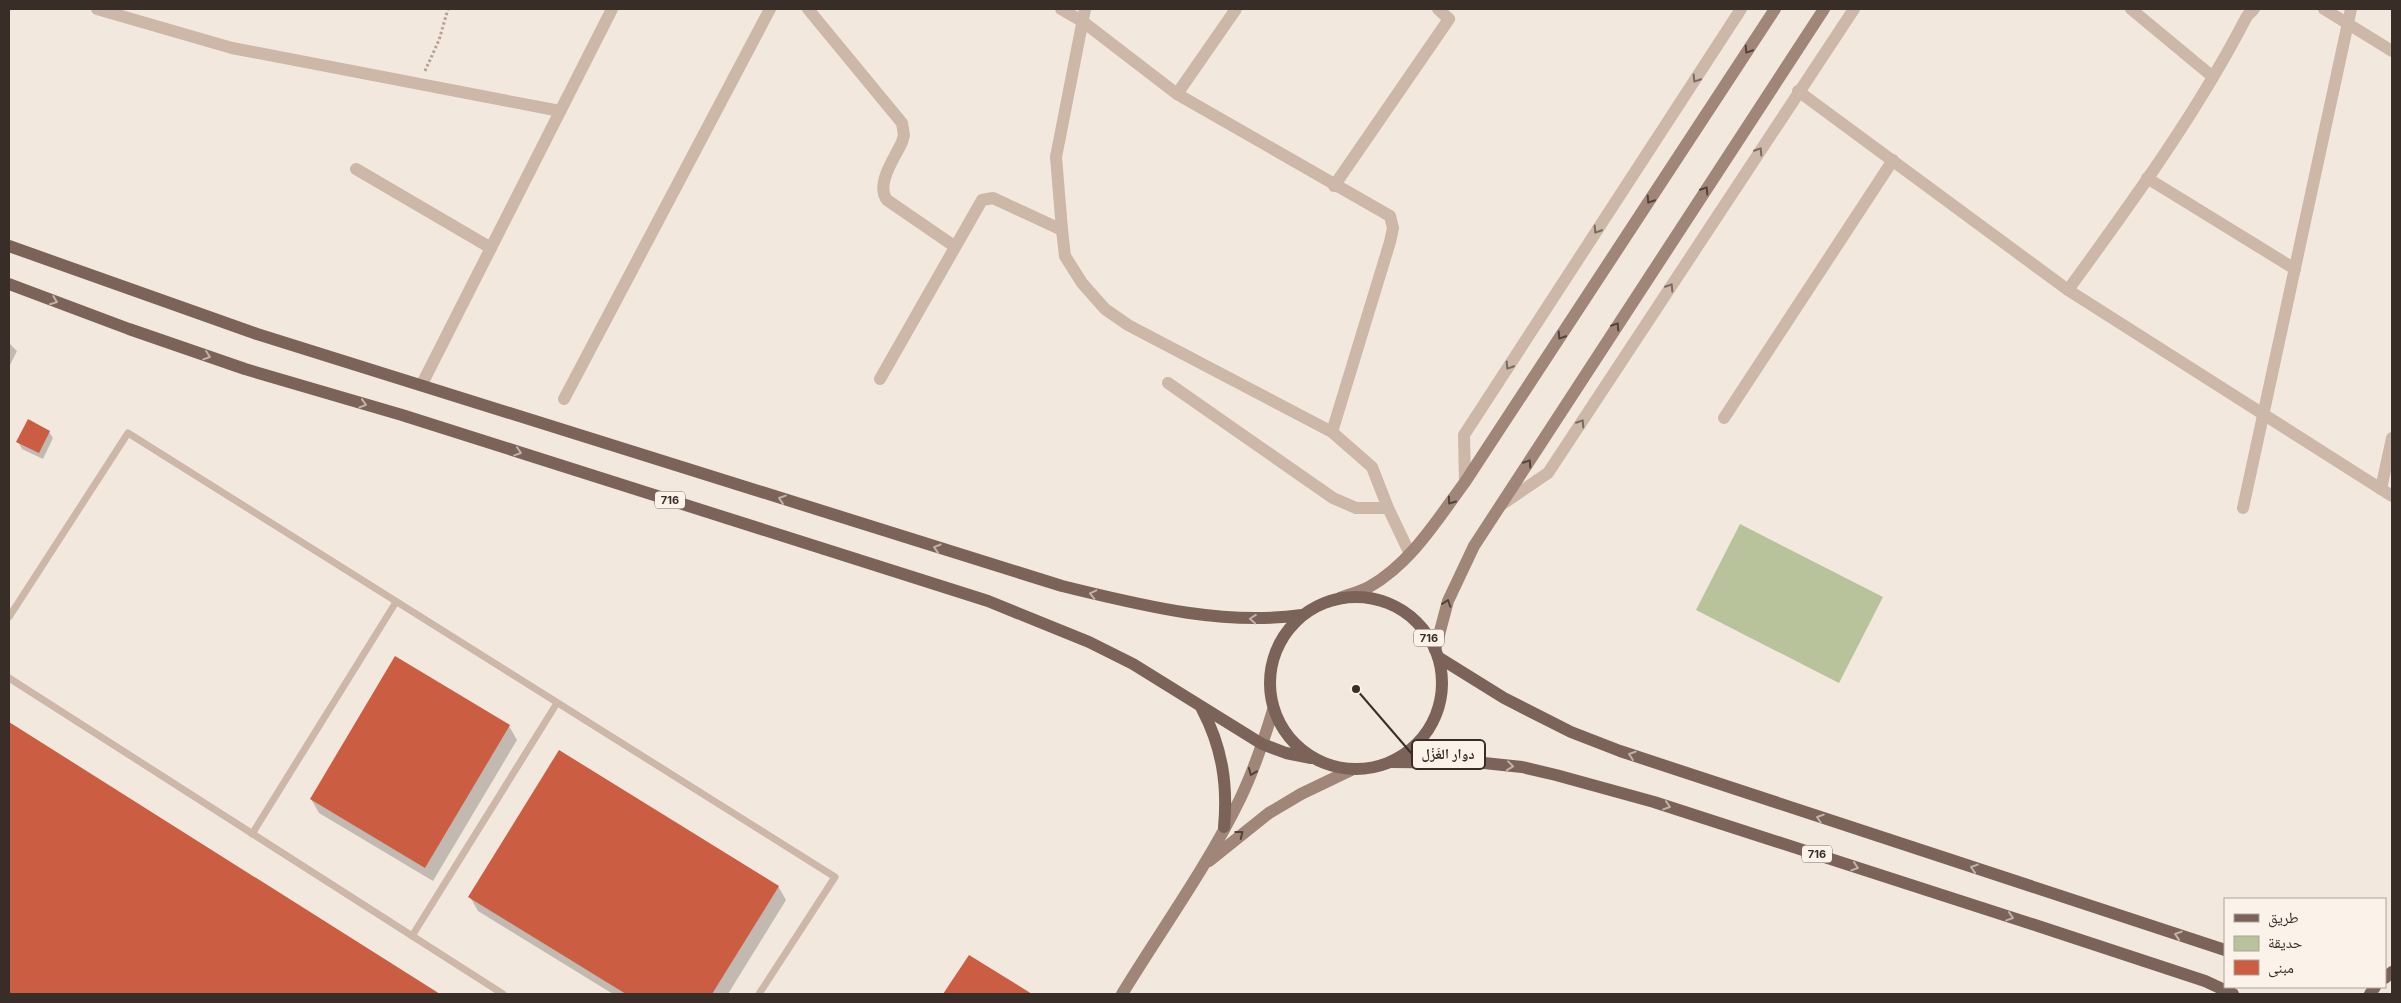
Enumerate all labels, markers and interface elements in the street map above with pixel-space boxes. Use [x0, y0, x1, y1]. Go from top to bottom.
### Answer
one-way arrow [1745, 44, 1754, 53]
one-way arrow [1692, 74, 1702, 83]
one-way arrow [1753, 147, 1762, 157]
one-way arrow [1699, 187, 1708, 196]
one-way arrow [1646, 195, 1656, 204]
one-way arrow [1594, 224, 1603, 233]
one-way arrow [1664, 283, 1673, 293]
one-way arrow [50, 296, 58, 306]
one-way arrow [1610, 323, 1620, 332]
one-way arrow [1557, 331, 1567, 340]
one-way arrow [203, 350, 211, 360]
one-way arrow [1505, 361, 1515, 370]
one-way arrow [358, 398, 366, 408]
one-way arrow [1575, 419, 1584, 428]
one-way arrow [513, 447, 522, 457]
one-way arrow [1521, 459, 1531, 468]
road number: 716 [655, 492, 685, 508]
one-way arrow [779, 495, 787, 505]
one-way arrow [1449, 495, 1457, 504]
one-way arrow [934, 543, 942, 553]
one-way arrow [1089, 589, 1098, 600]
one-way arrow [1442, 600, 1452, 608]
one-way arrow [1249, 614, 1257, 625]
road number: 716 [1414, 630, 1444, 646]
callout: دوار الغَزْل [1412, 740, 1485, 769]
text: دوار الغَزْل [1421, 745, 1475, 762]
one-way arrow [1629, 751, 1637, 761]
one-way arrow [1506, 760, 1514, 771]
one-way arrow [1247, 767, 1258, 776]
one-way arrow [1663, 801, 1671, 811]
one-way arrow [1816, 814, 1824, 824]
one-way arrow [1234, 832, 1243, 840]
road number: 716 [1802, 846, 1832, 862]
one-way arrow [1851, 861, 1859, 871]
one-way arrow [1970, 864, 1979, 874]
legend [2224, 898, 2386, 988]
text: طريق [2268, 908, 2299, 928]
one-way arrow [2005, 911, 2014, 921]
one-way arrow [2175, 931, 2183, 941]
text: حديقة [2268, 933, 2303, 952]
text: مبنى [2268, 958, 2294, 978]

